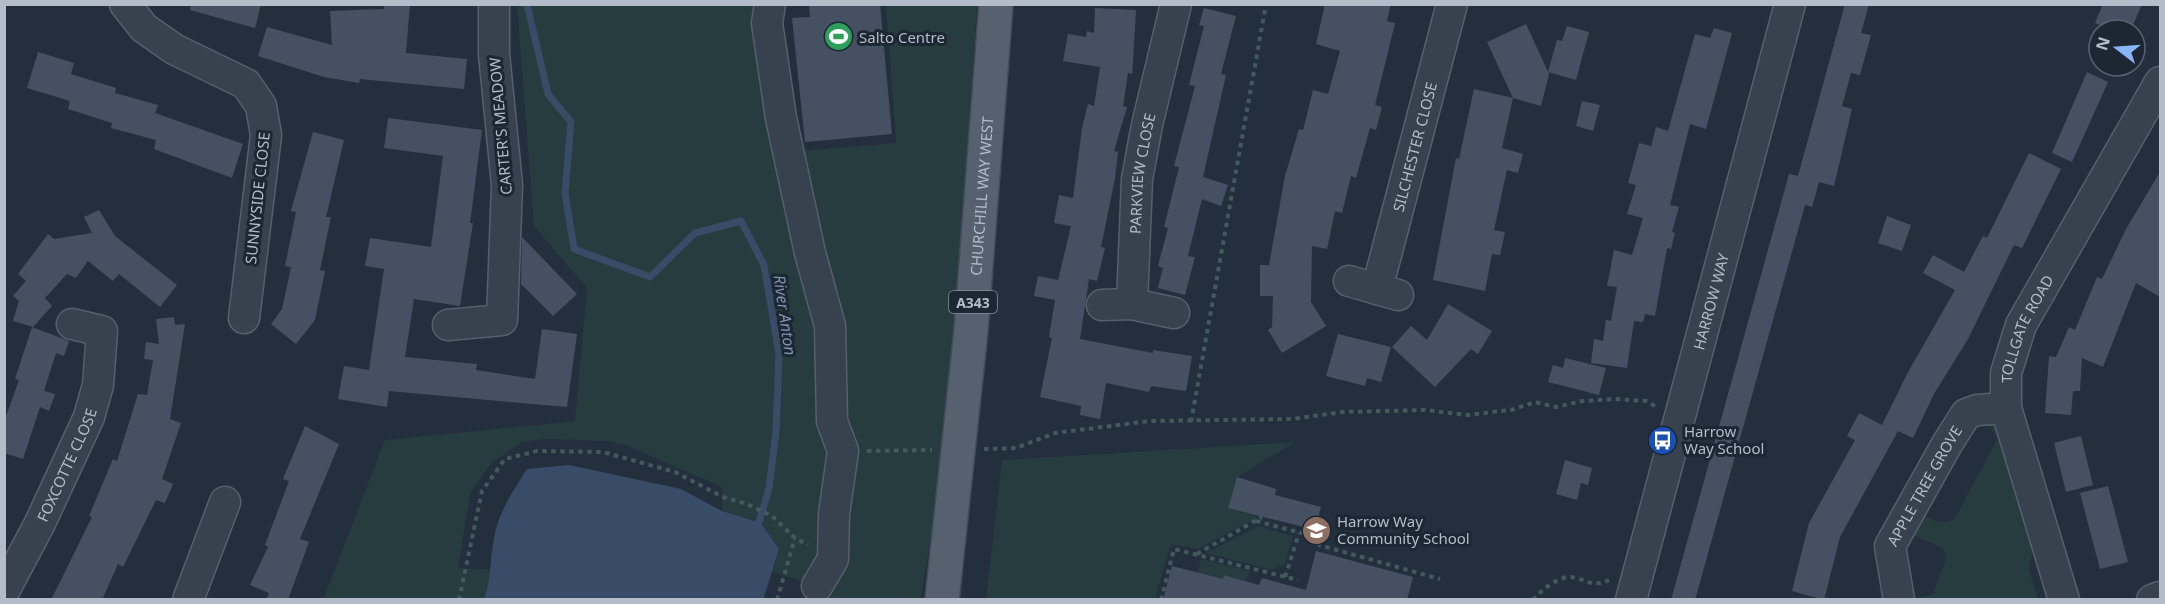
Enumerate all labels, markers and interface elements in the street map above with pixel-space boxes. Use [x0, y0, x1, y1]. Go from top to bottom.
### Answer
north arrow [2087, 18, 2147, 78]
sports icon: Salto Centre [822, 21, 854, 53]
place label: Salto Centre [859, 27, 945, 47]
text: N [2090, 34, 2115, 53]
street label: CARTER'S MEADOW [484, 56, 516, 196]
street label: SILCHESTER CLOSE [1388, 80, 1441, 214]
street label: PARKVIEW CLOSE [1125, 111, 1160, 235]
street label: CHURCHILL WAY WEST [965, 115, 997, 276]
street label: SUNNYSIDE CLOSE [240, 131, 274, 265]
street label: HARROW WAY [1688, 250, 1733, 352]
street label: TOLLGATE ROAD [1996, 271, 2058, 383]
water label: River Anton [768, 273, 802, 357]
road number: A343 [949, 291, 997, 313]
street label: FOXCOTTE CLOSE [32, 406, 101, 525]
place label: Harrow Way School [1684, 421, 1764, 458]
street label: APPLE TREE GROVE [1882, 422, 1966, 550]
bus stop icon: Harrow Way School [1647, 424, 1679, 456]
place label: Harrow Way Community School [1337, 511, 1470, 548]
school or university icon: Harrow Way Community School [1300, 514, 1332, 546]

